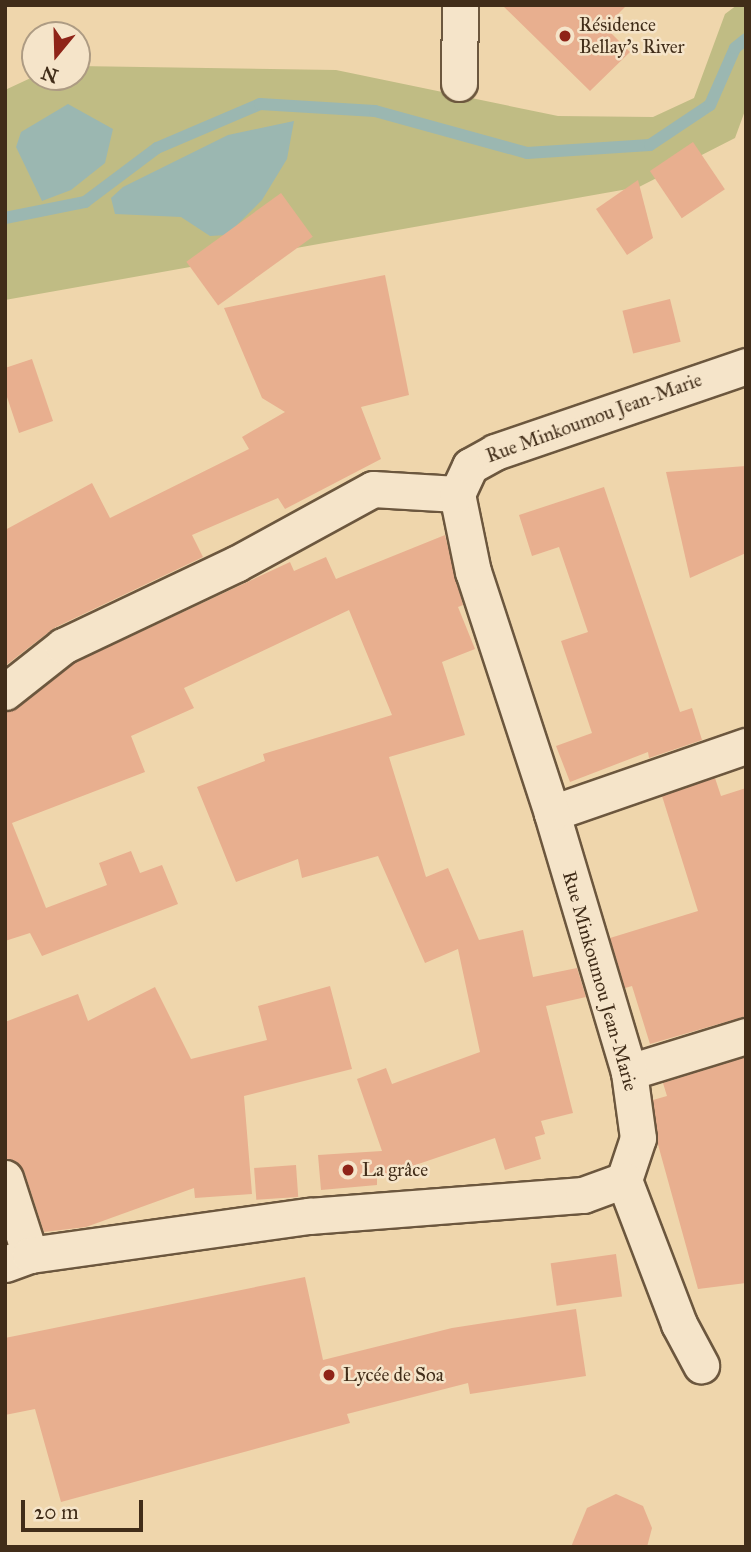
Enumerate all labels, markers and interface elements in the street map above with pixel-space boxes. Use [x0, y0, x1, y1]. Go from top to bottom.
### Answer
place label: Résidence Bellay's River [579, 14, 685, 58]
north arrow [21, 21, 91, 91]
marker: Résidence Bellay's River [557, 28, 573, 44]
text: N [38, 61, 61, 88]
street label: Rue Minkoumou Jean-Marie [483, 368, 705, 468]
street label: Rue Minkoumou Jean-Marie [558, 868, 642, 1094]
place label: La grâce [362, 1159, 428, 1181]
marker: La grâce [340, 1162, 356, 1178]
place label: Lycée de Soa [343, 1364, 444, 1386]
marker: Lycée de Soa [321, 1367, 337, 1383]
scale bar [24, 1486, 147, 1530]
text: 20 m [34, 1499, 79, 1525]

